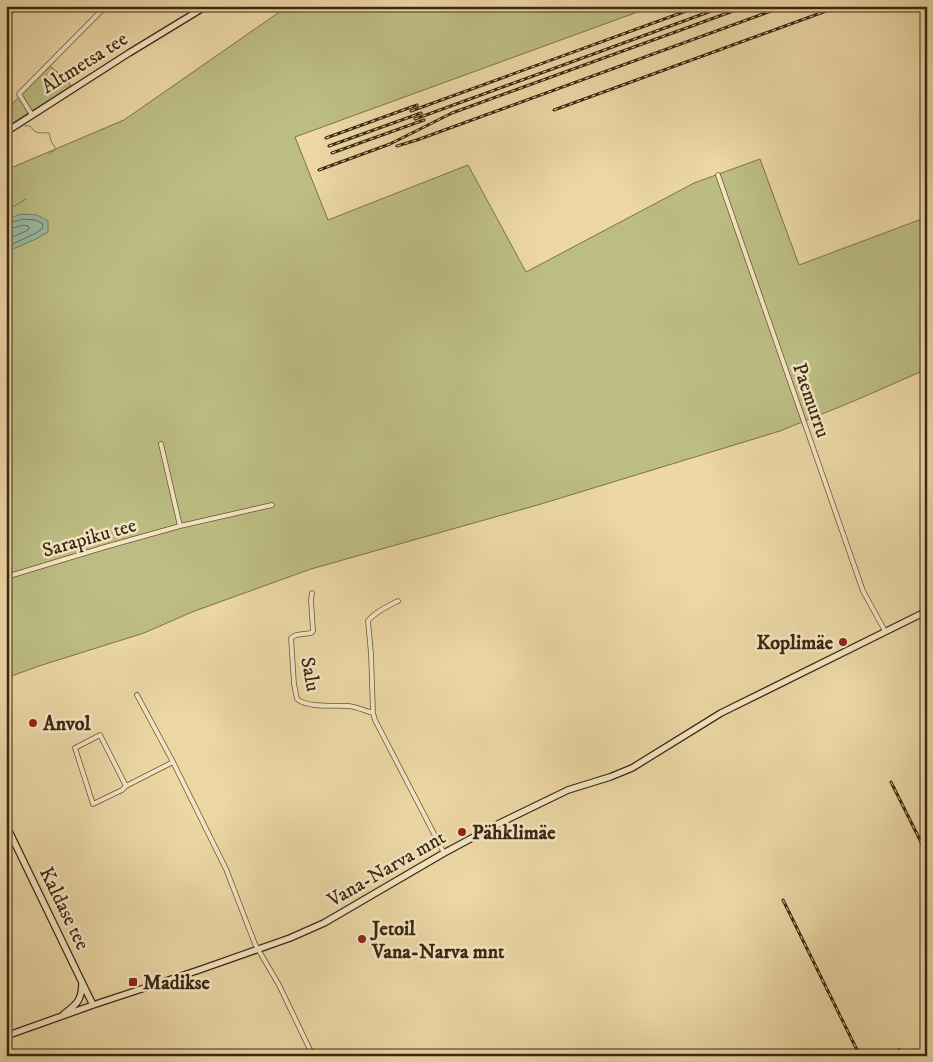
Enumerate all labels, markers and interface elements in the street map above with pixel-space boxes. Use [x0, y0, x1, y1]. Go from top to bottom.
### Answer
street label: Altmetsa tee [37, 27, 133, 100]
street label: Paemurru [786, 360, 835, 441]
street label: Sarapiku tee [39, 513, 139, 564]
place label: Koplimäe [757, 631, 834, 656]
marker: Koplimäe [837, 636, 849, 648]
street label: Salu [294, 655, 325, 693]
place label: Anvol [42, 712, 91, 737]
marker: Anvol [27, 717, 39, 729]
place label: Pähklimäe [472, 821, 556, 846]
street label: Vana-Narva mnt [322, 825, 450, 914]
marker: Pähklimäe [456, 826, 468, 838]
street label: Kaldase tee [33, 863, 94, 954]
place label: Jetoil Vana-Narva mnt [370, 917, 505, 965]
marker: Jetoil Vana-Narva mnt [356, 933, 368, 945]
place label: Madikse [143, 971, 211, 996]
marker: Madikse [127, 976, 139, 988]

